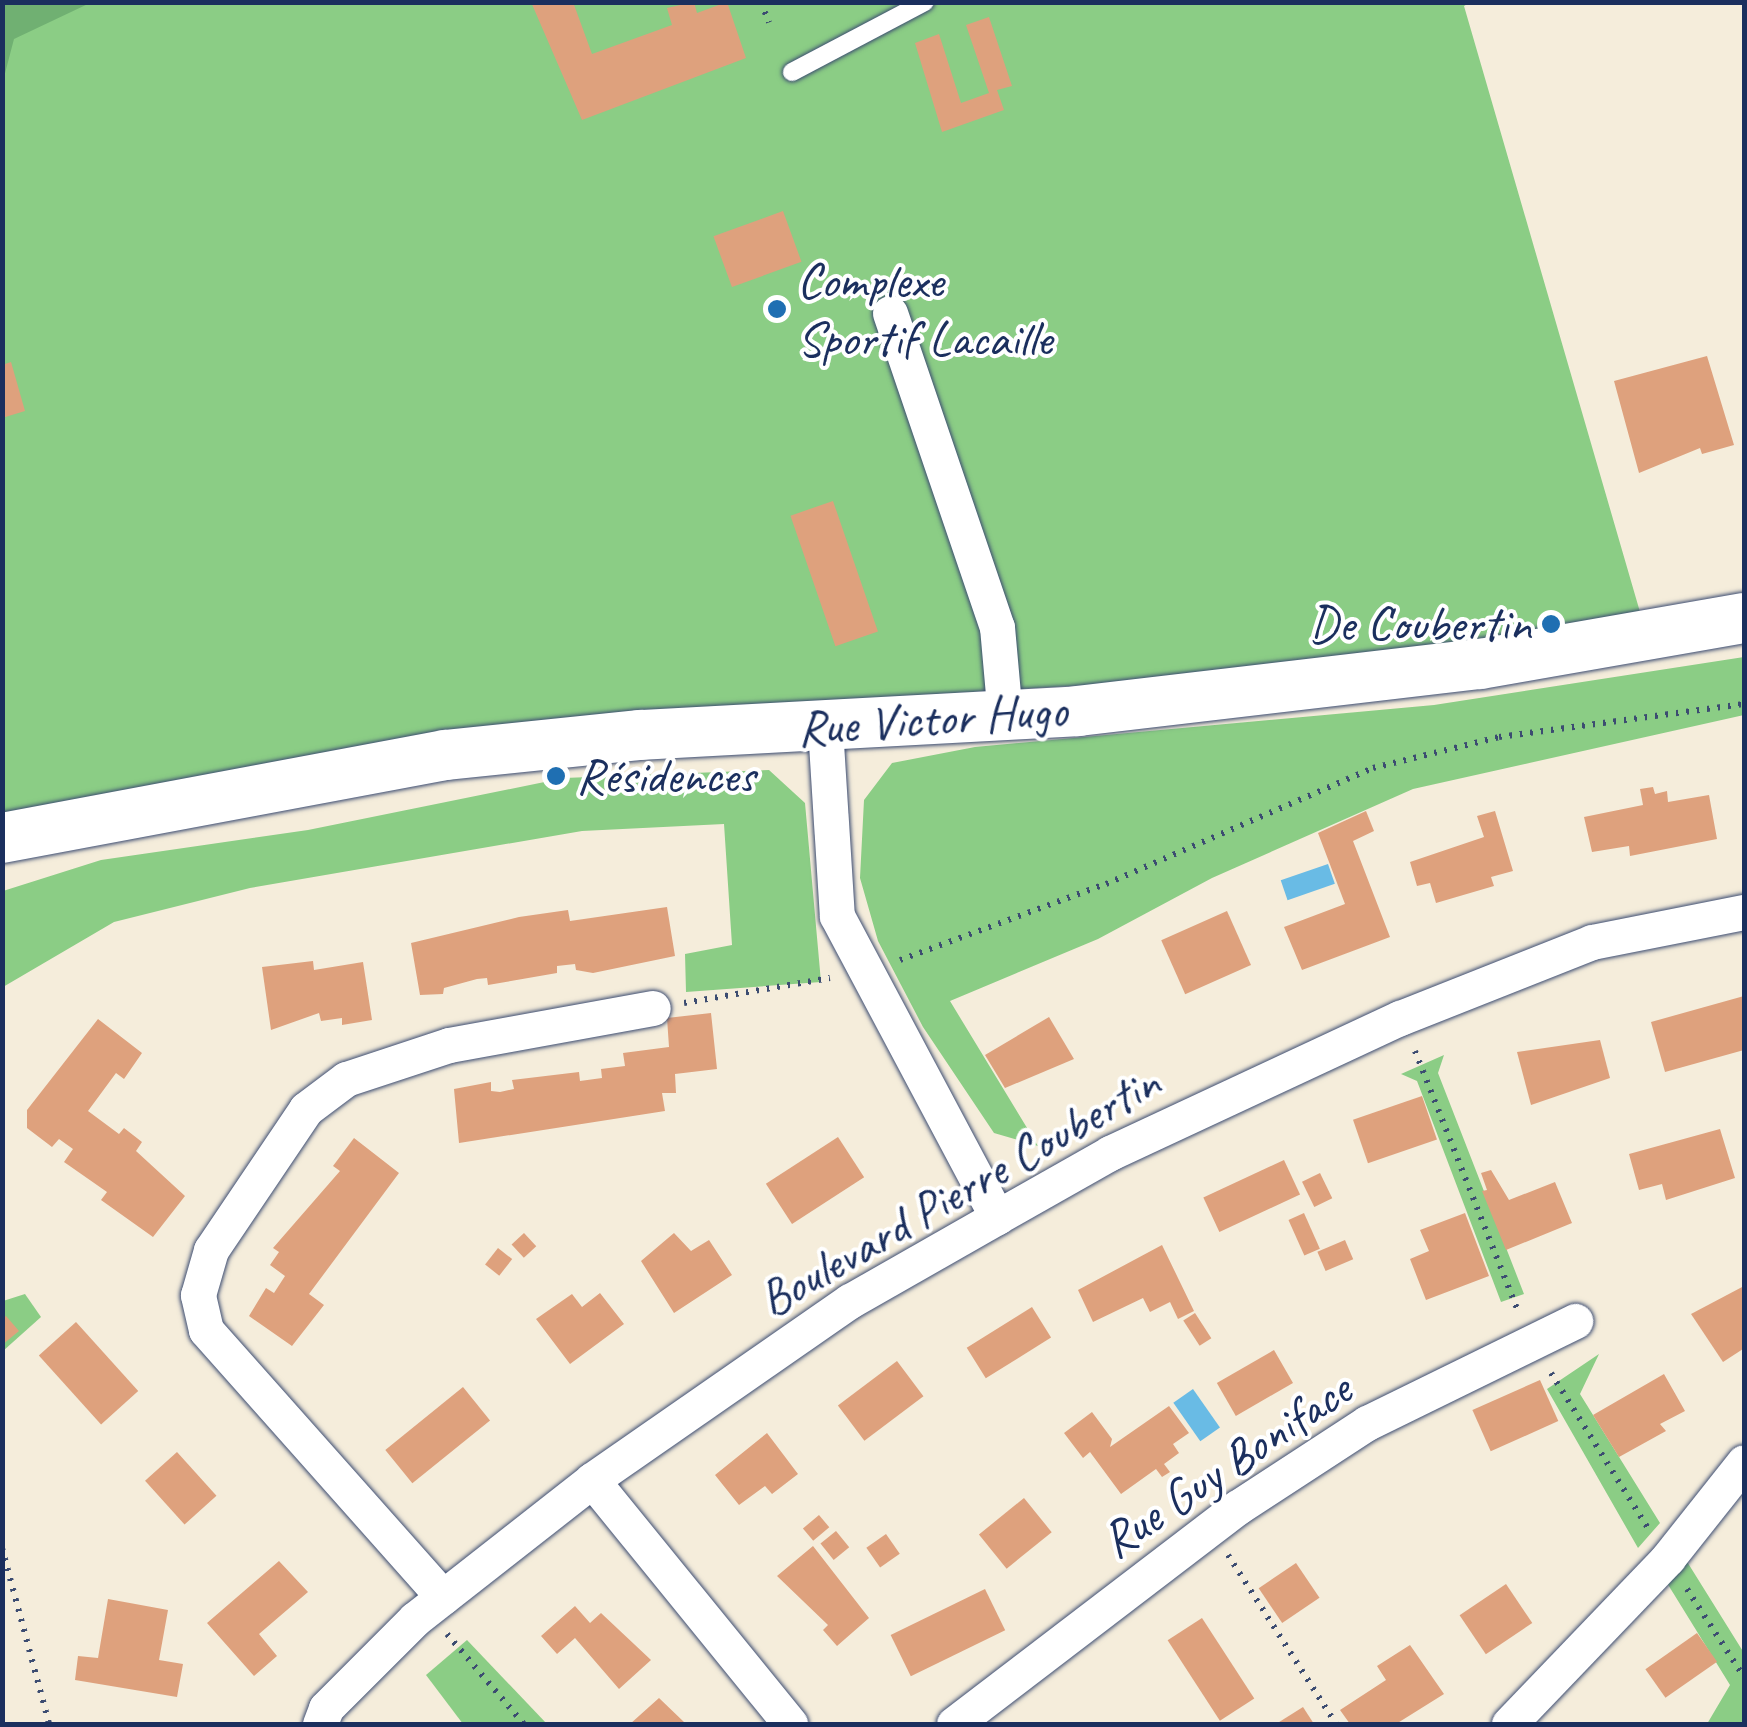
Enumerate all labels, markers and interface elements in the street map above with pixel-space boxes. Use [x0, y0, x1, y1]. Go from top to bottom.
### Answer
place label: Complexe Sportif Lacaille [797, 250, 1052, 368]
marker: Complexe Sportif Lacaille [766, 298, 788, 320]
place label: De Coubertin [1309, 594, 1531, 654]
marker: De Coubertin [1540, 613, 1562, 635]
street label: Rue Victor Hugo [795, 680, 1069, 758]
place label: Résidences [576, 746, 755, 806]
marker: Résidences [545, 765, 567, 787]
street label: Boulevard Pierre Coubertin [748, 1052, 1170, 1330]
street label: Rue Guy Boniface [1089, 1359, 1363, 1571]

